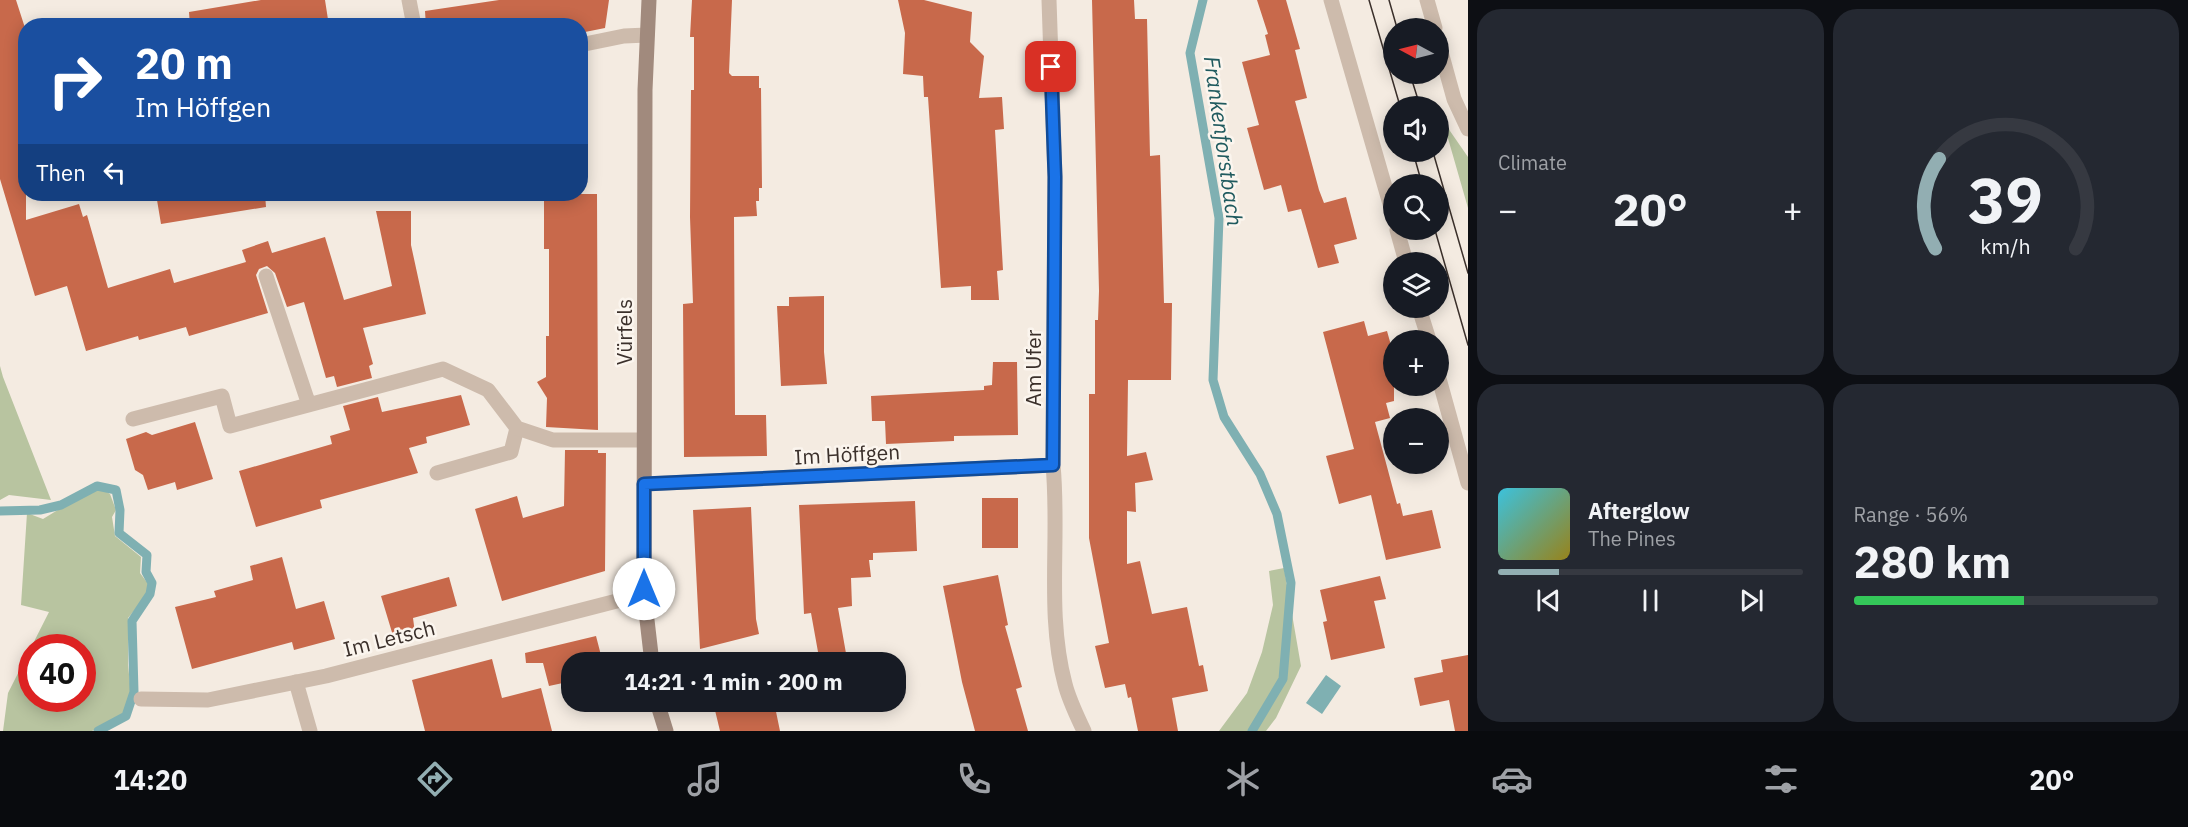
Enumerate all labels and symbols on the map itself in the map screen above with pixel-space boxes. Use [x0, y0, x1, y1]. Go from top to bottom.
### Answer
north arrow [1383, 18, 1449, 84]
pin [1025, 41, 1076, 92]
water label: Frankenforstbach [1198, 54, 1250, 228]
street label: Vürfels [610, 299, 638, 365]
street label: Am Ufer [1019, 329, 1047, 406]
street label: Im Höffgen [793, 437, 901, 471]
position arrow [612, 557, 676, 621]
street label: Im Letsch [340, 613, 438, 663]
speed limit sign: 40 [18, 634, 96, 712]

